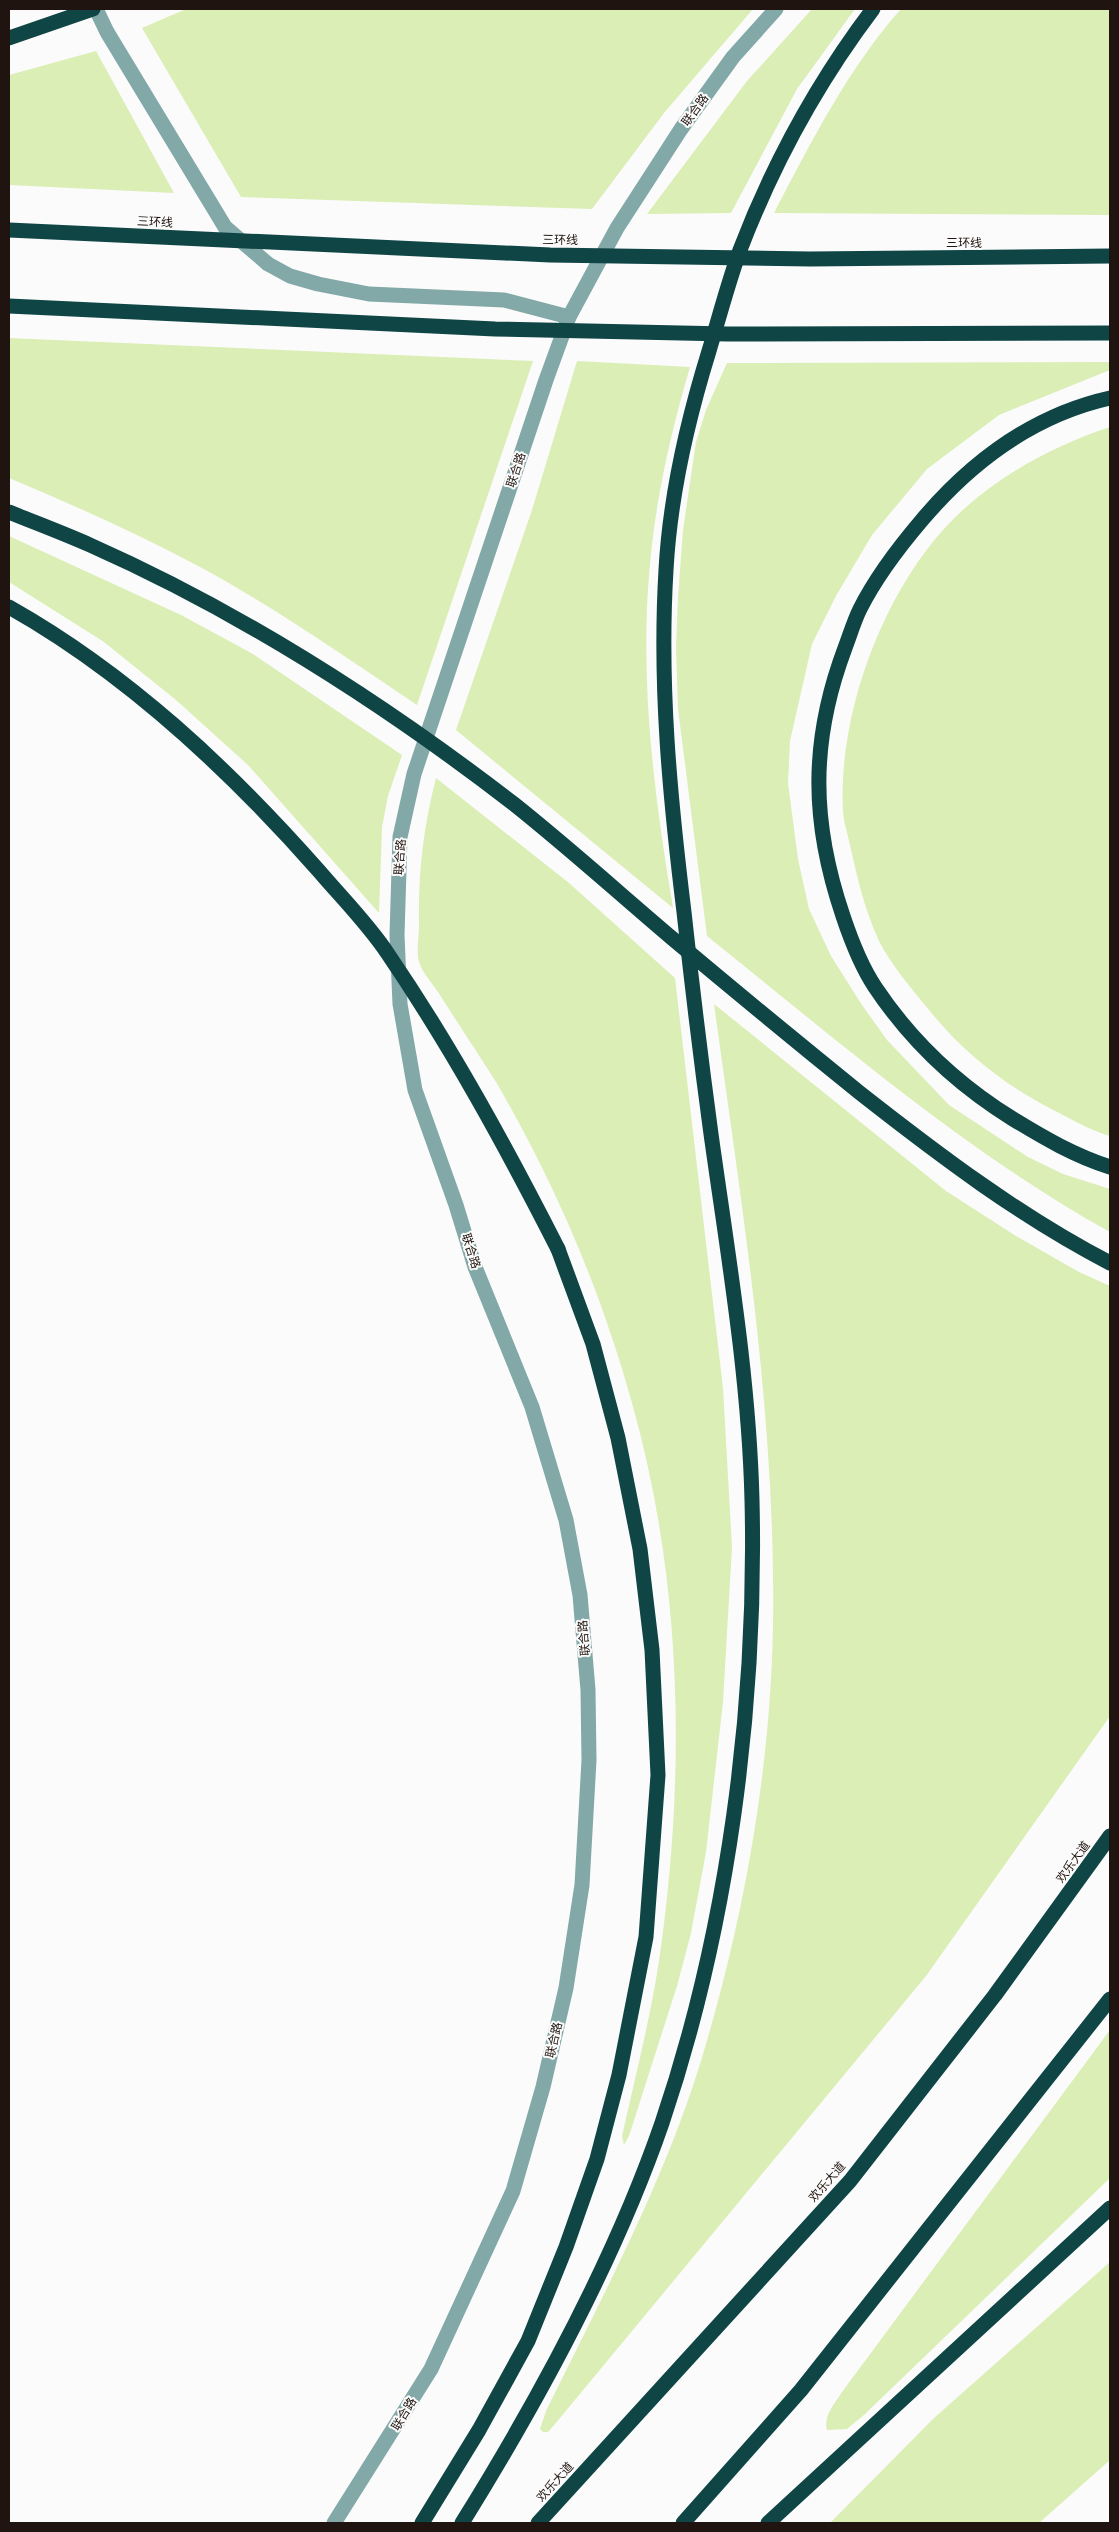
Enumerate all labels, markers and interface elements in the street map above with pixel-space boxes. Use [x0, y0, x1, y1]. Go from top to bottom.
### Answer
street label: 联合路 [677, 90, 712, 129]
street label: 三环线 [137, 212, 173, 231]
street label: 三环线 [542, 231, 578, 248]
street label: 三环线 [946, 234, 982, 251]
street label: 联合路 [502, 450, 529, 490]
street label: 联合路 [390, 838, 409, 876]
street label: 联合路 [458, 1231, 485, 1271]
street label: 联合路 [573, 1619, 594, 1657]
street label: 欢乐大道 [1052, 1837, 1094, 1886]
street label: 联合路 [541, 2020, 566, 2059]
street label: 欢乐大道 [804, 2158, 849, 2205]
street label: 联合路 [387, 2394, 420, 2434]
street label: 欢乐大道 [532, 2458, 577, 2505]

